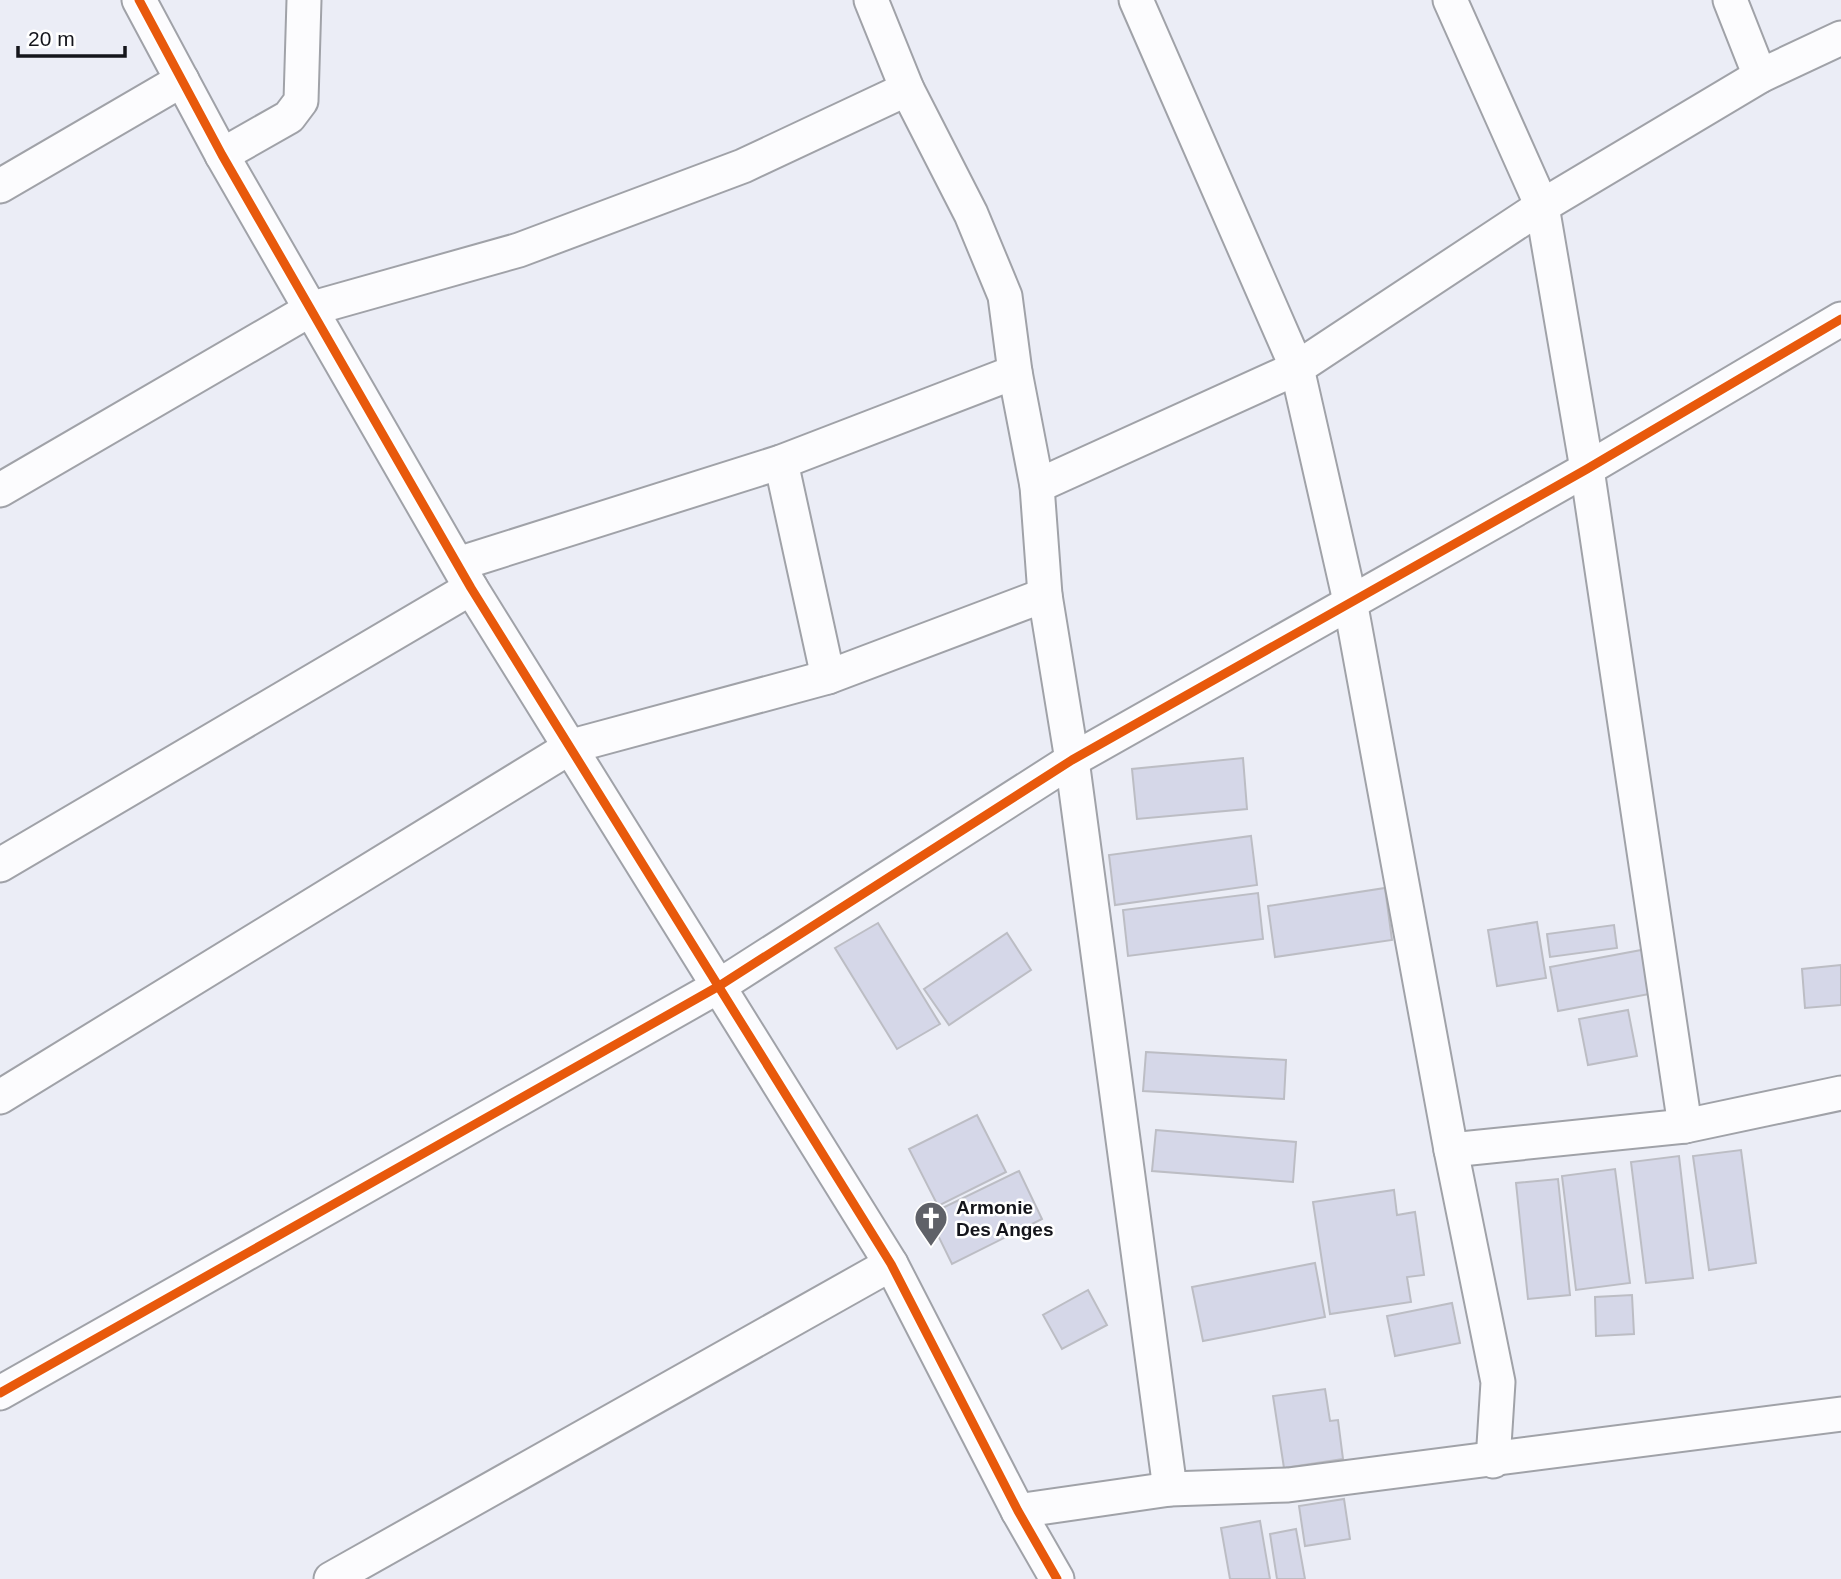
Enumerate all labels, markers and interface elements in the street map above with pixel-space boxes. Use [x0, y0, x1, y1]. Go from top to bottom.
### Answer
scale bar [18, 14, 124, 58]
text: 20 m [28, 27, 75, 50]
place label: Armonie Des Anges [956, 1197, 1054, 1240]
church icon: Armonie Des Anges [912, 1199, 950, 1248]

